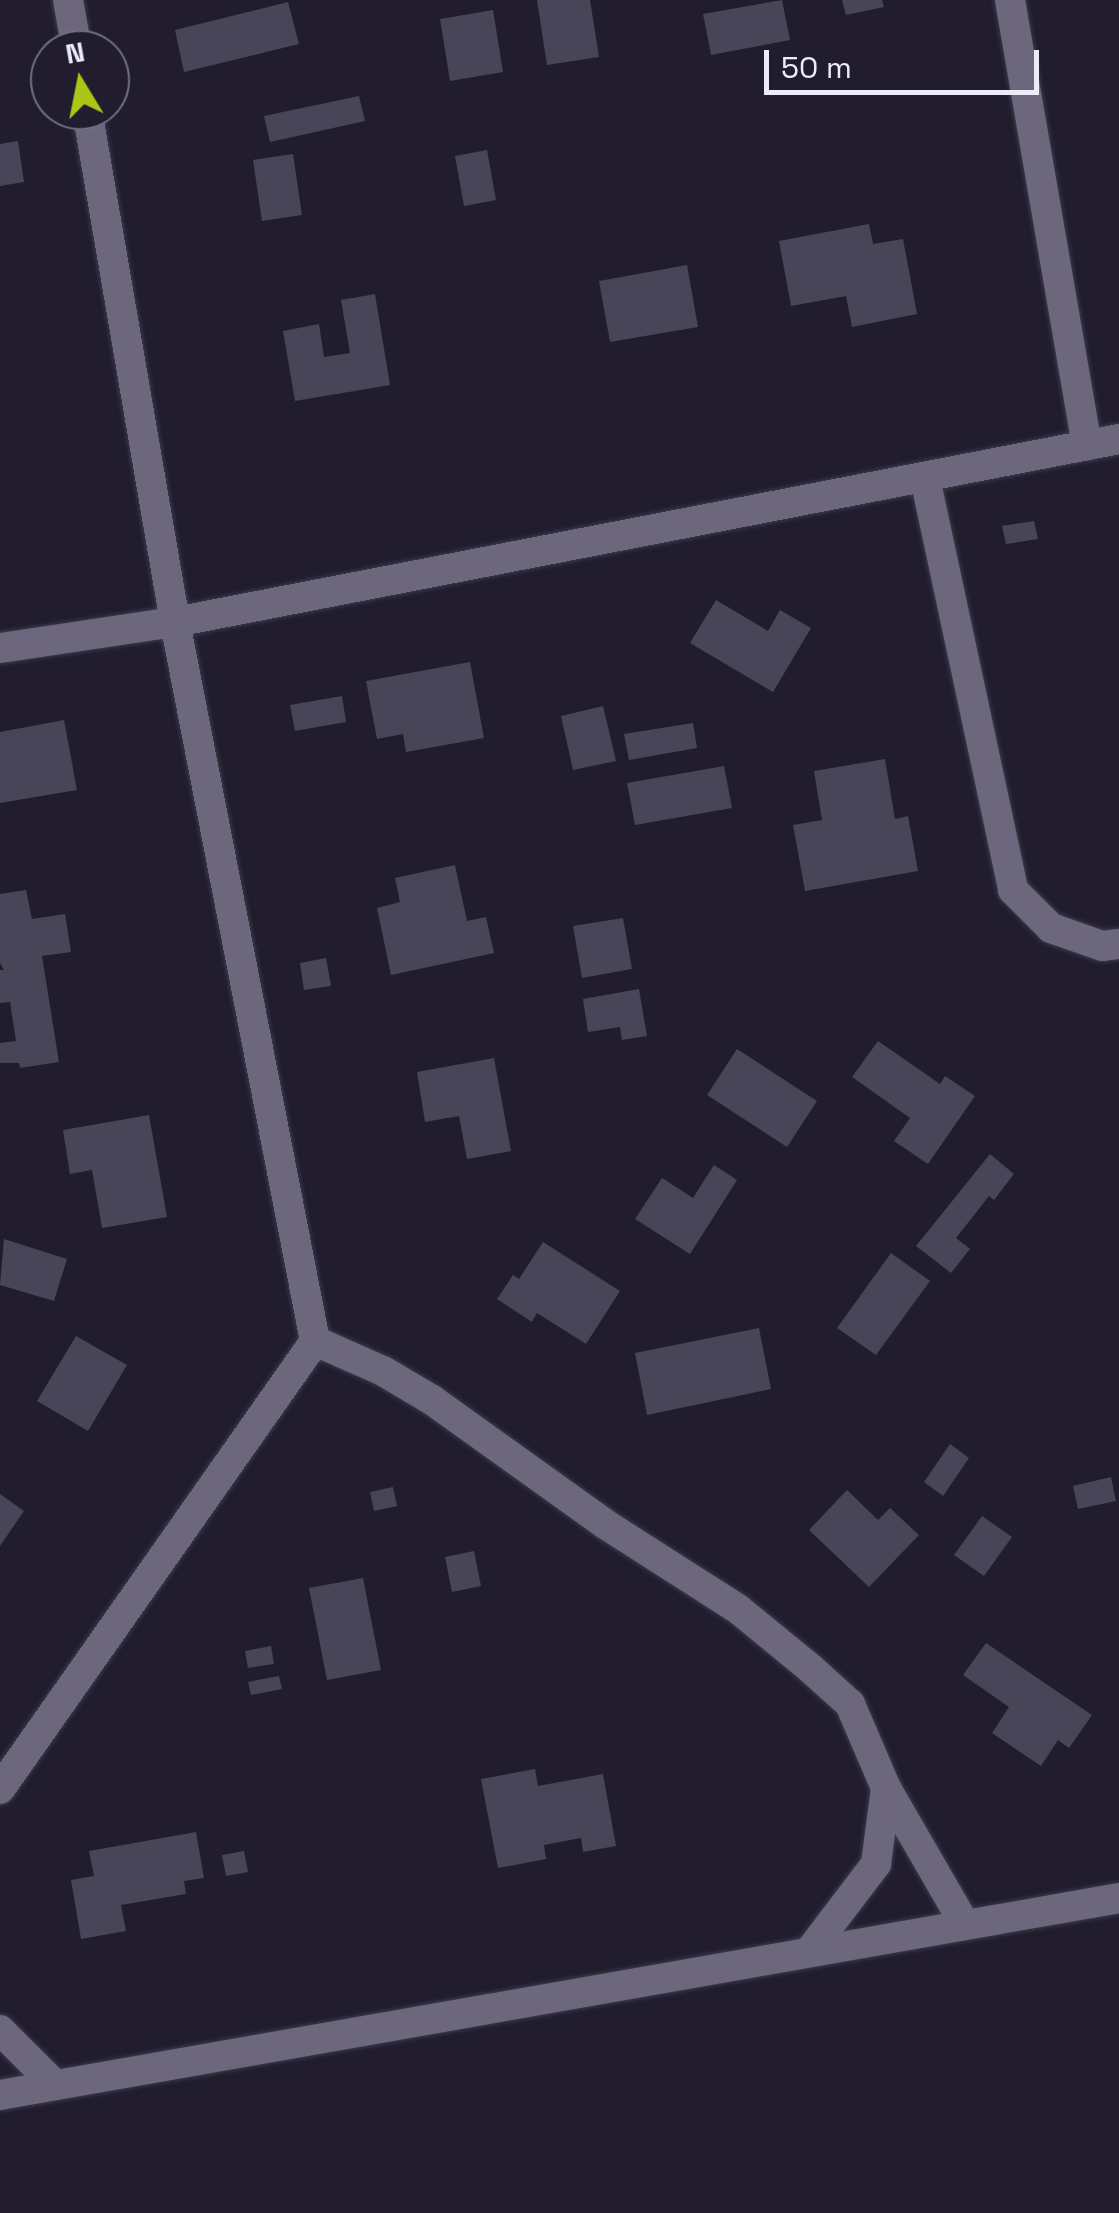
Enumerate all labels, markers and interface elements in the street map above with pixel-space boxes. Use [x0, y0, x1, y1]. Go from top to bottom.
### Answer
north arrow [30, 30, 130, 130]
scale bar [769, 30, 1044, 92]
text: N [63, 33, 87, 72]
text: 50 m [781, 48, 852, 87]

